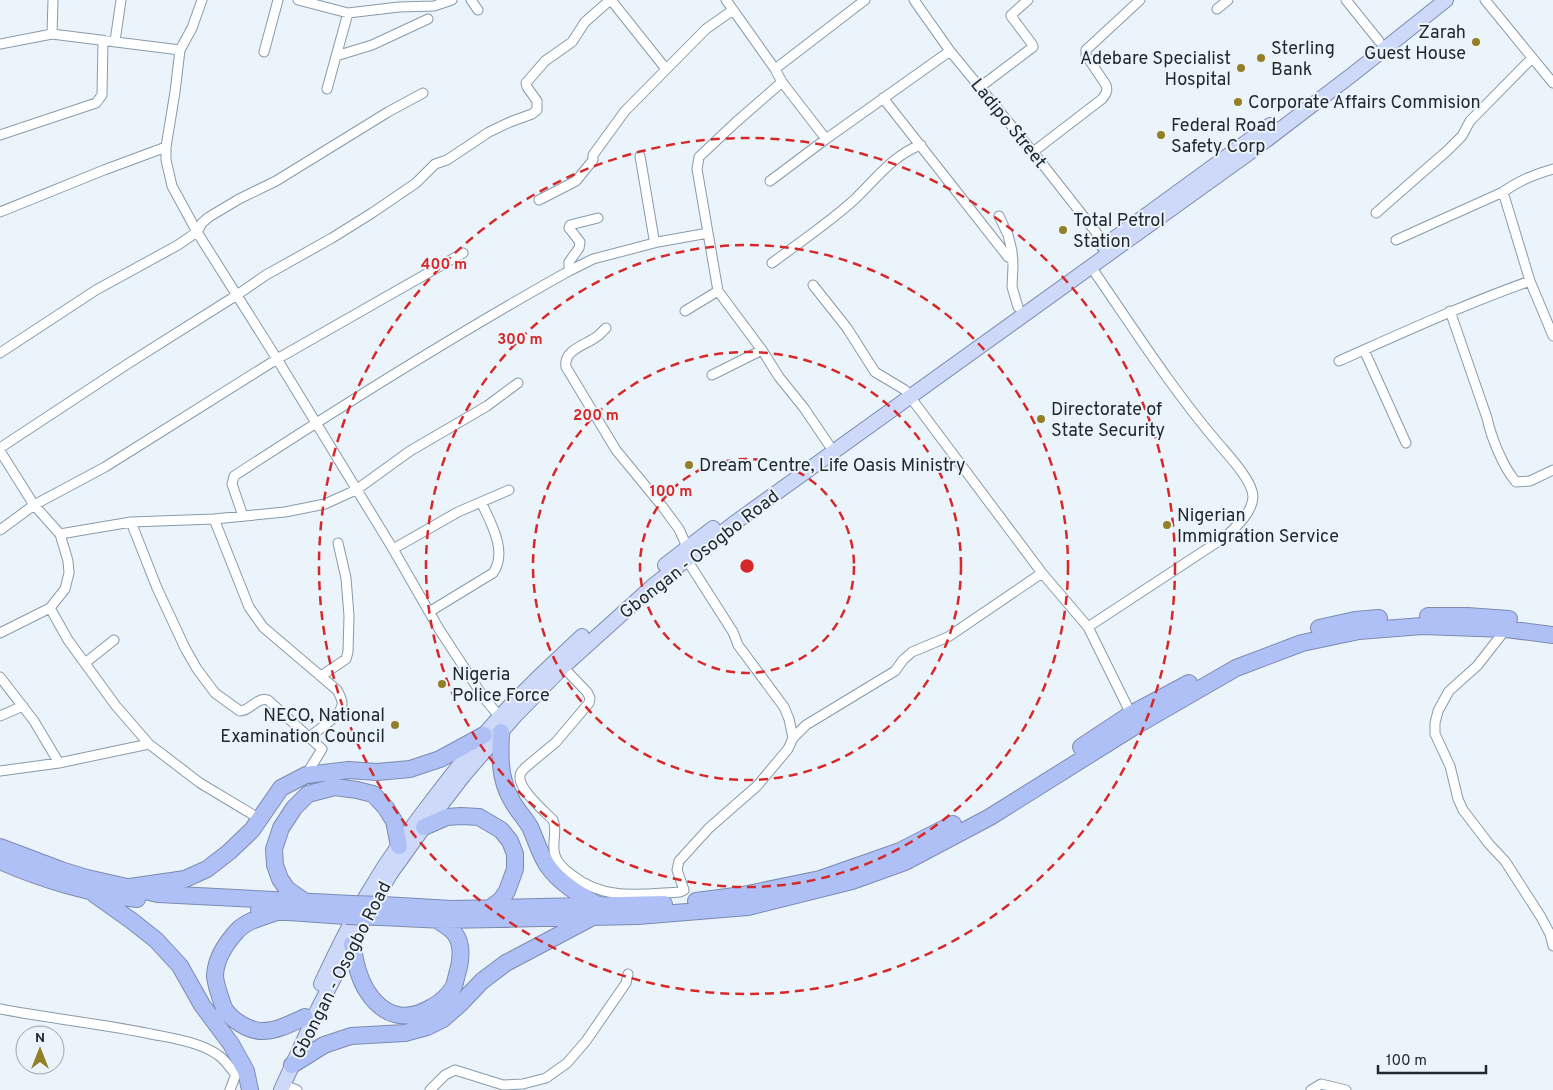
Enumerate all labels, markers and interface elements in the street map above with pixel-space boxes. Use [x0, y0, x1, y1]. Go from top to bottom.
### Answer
place label: Zarah Guest House [1364, 22, 1466, 66]
marker: Zarah Guest House [1470, 36, 1482, 48]
place label: Sterling Bank [1271, 38, 1335, 82]
place label: Adebare Specialist Hospital [1080, 48, 1231, 92]
marker: Sterling Bank [1255, 52, 1267, 64]
marker: Adebare Specialist Hospital [1235, 62, 1247, 74]
street label: Ladipo Street [965, 74, 1051, 173]
place label: Corporate Affairs Commision [1248, 92, 1481, 115]
marker: Corporate Affairs Commision [1232, 96, 1244, 108]
place label: Federal Road Safety Corp [1171, 115, 1276, 159]
marker: Federal Road Safety Corp [1155, 129, 1167, 141]
place label: Total Petrol Station [1073, 210, 1165, 254]
marker: Total Petrol Station [1057, 224, 1069, 236]
text: 400 m [421, 256, 467, 275]
text: 300 m [497, 331, 543, 350]
place label: Directorate of State Security [1051, 399, 1165, 443]
text: 200 m [573, 407, 619, 426]
marker: Directorate of State Security [1035, 413, 1047, 425]
place label: Dream Centre, Life Oasis Ministry [699, 455, 966, 478]
marker: Dream Centre, Life Oasis Ministry [683, 459, 695, 471]
text: 100 m [650, 483, 692, 502]
street label: Gbongan - Osogbo Road [615, 486, 784, 625]
place label: Nigerian Immigration Service [1177, 505, 1339, 549]
marker: Nigerian Immigration Service [1161, 519, 1173, 531]
centre of rings [738, 557, 756, 575]
place label: Nigeria Police Force [452, 664, 550, 708]
marker: Nigeria Police Force [436, 678, 448, 690]
place label: NECO, National Examination Council [220, 705, 385, 749]
marker: NECO, National Examination Council [389, 719, 401, 731]
street label: Gbongan - Osogbo Road [287, 878, 397, 1064]
north arrow [15, 1025, 65, 1075]
text: N [35, 1030, 45, 1047]
scale bar [1378, 1042, 1486, 1074]
text: 100 m [1386, 1052, 1427, 1071]

